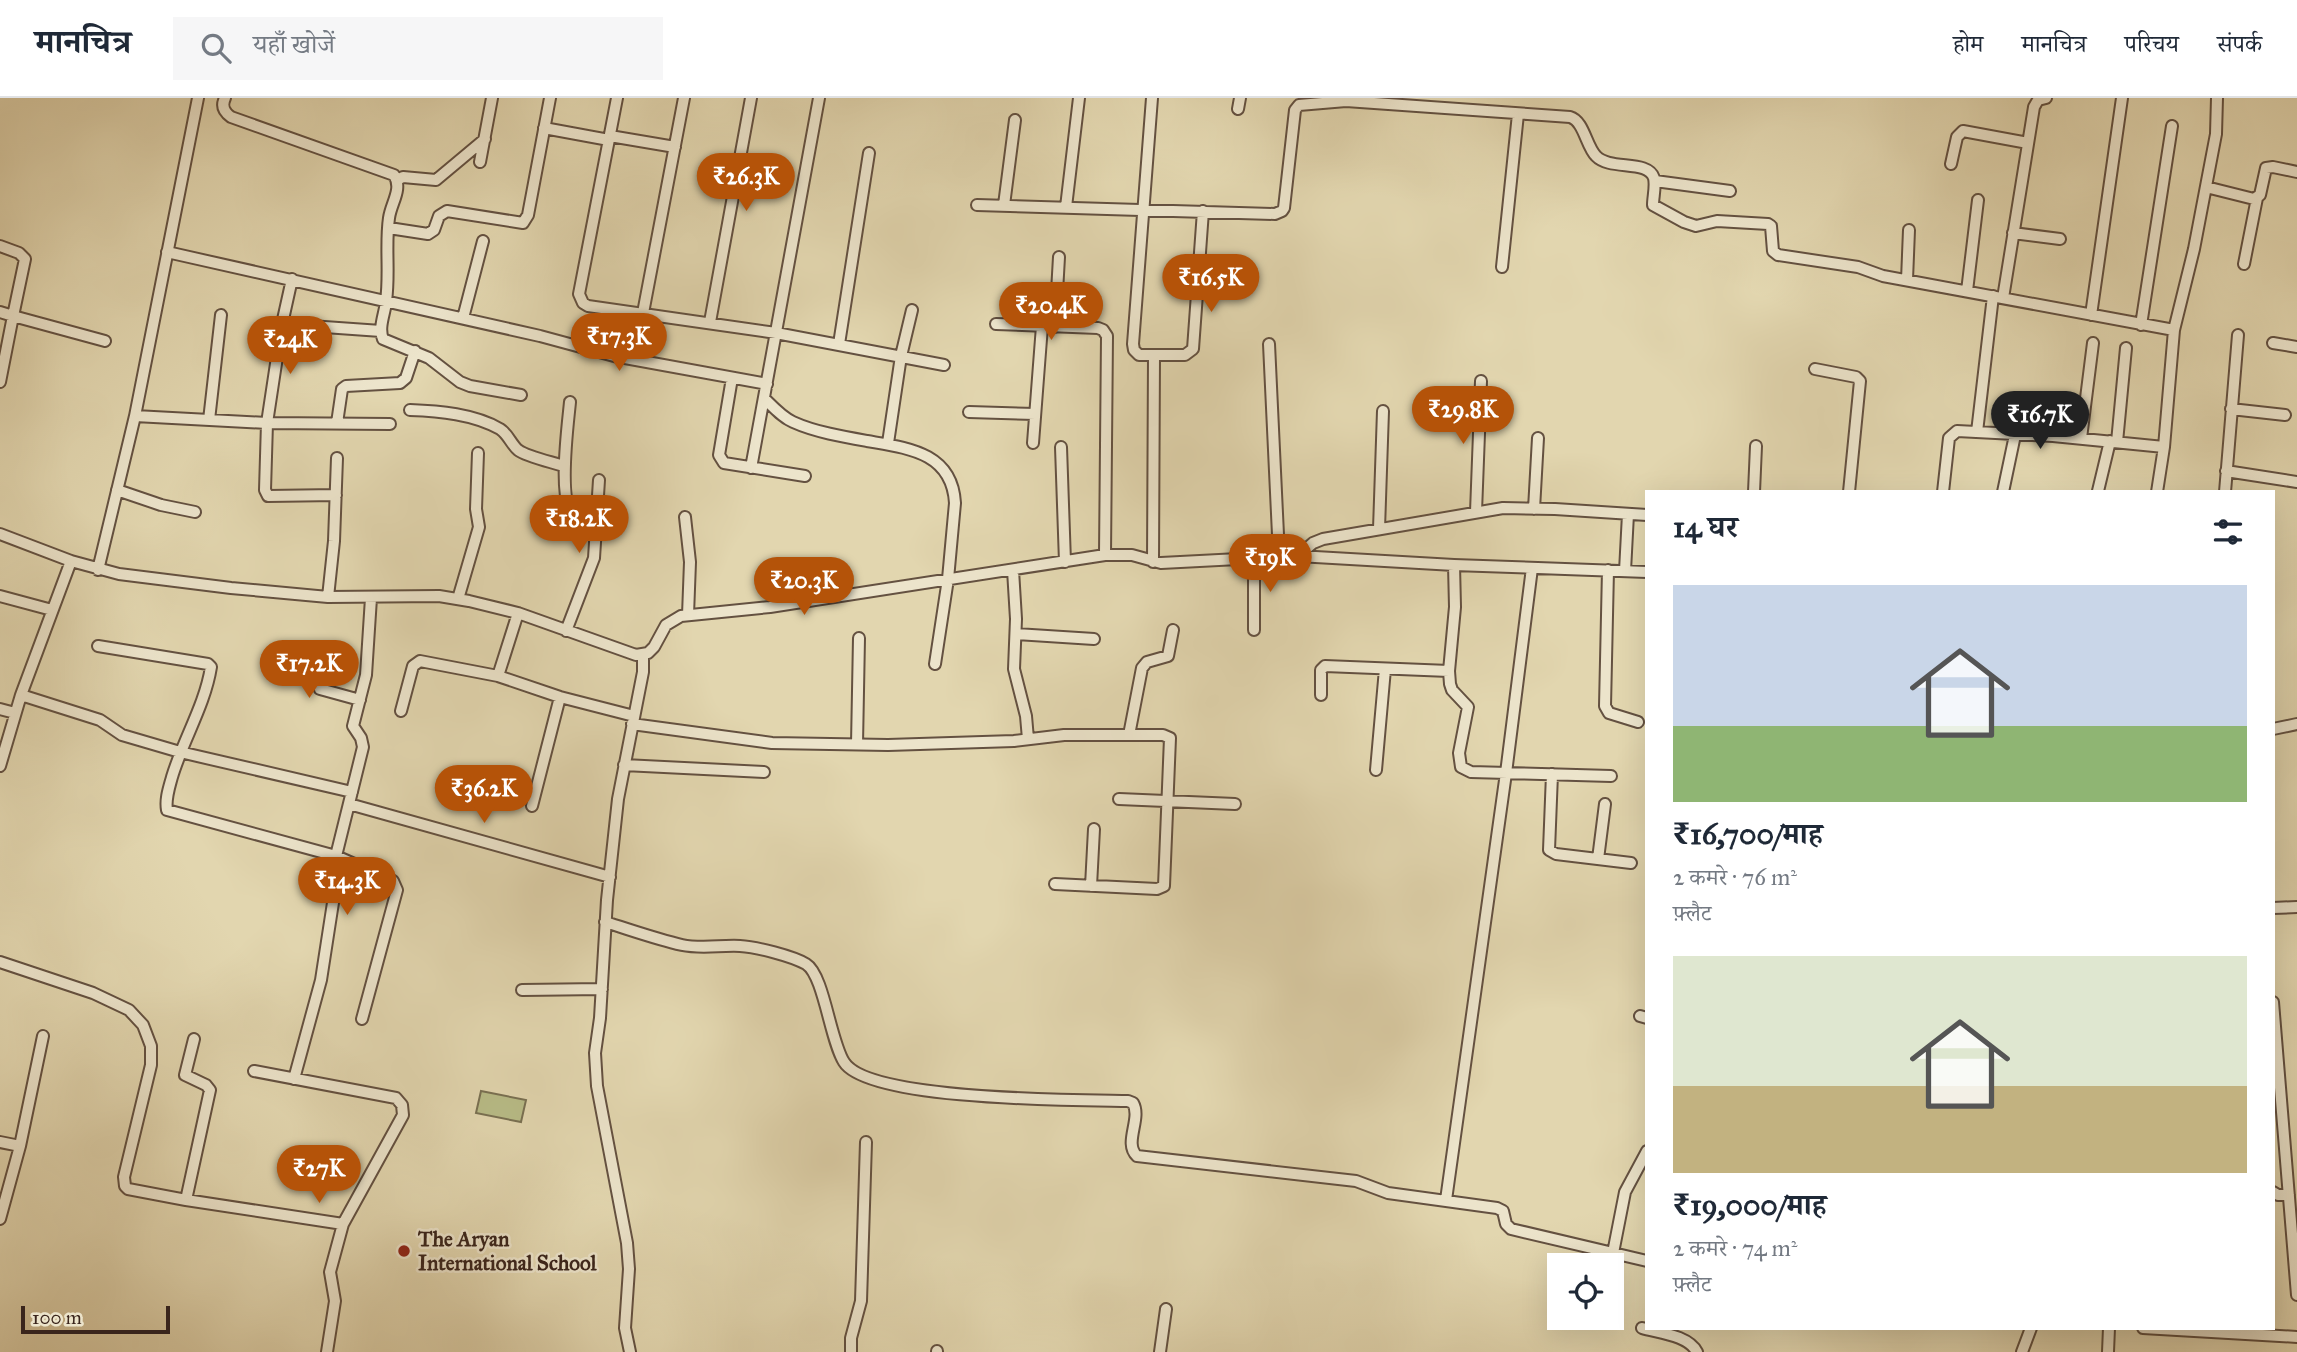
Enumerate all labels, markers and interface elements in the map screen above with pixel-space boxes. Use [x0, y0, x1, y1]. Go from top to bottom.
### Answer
search box [173, 17, 663, 80]
text: मानचित्र [35, 22, 131, 62]
text: यहाँ खोजें [253, 28, 335, 60]
icon: search [197, 29, 235, 67]
text: होम [1953, 29, 1983, 59]
text: मानचित्र [2021, 29, 2087, 59]
text: परिचय [2125, 29, 2179, 59]
text: संपर्क [2217, 29, 2262, 59]
pin: ₹26.3K [689, 153, 803, 213]
text: ₹26.3K [713, 162, 779, 190]
pin: ₹16.5K [1154, 254, 1268, 314]
text: ₹16.5K [1178, 263, 1244, 291]
pin: ₹20.4K [994, 282, 1108, 342]
text: ₹20.4K [1015, 291, 1087, 319]
pin: ₹17.3K [562, 314, 676, 373]
pin: ₹24K [249, 316, 331, 376]
text: ₹17.3K [587, 322, 651, 350]
text: ₹24K [263, 325, 317, 353]
pin: ₹29.8K [1406, 386, 1520, 446]
pin: ₹16.7K [1983, 392, 2097, 451]
text: ₹29.8K [1428, 395, 1498, 423]
text: ₹16.7K [2007, 400, 2073, 428]
pin: ₹18.2K [522, 496, 636, 555]
text: ₹18.2K [546, 504, 612, 532]
text: 14 घर [1673, 509, 1738, 545]
icon: filters [2209, 513, 2247, 551]
pin: ₹19K [1229, 534, 1311, 594]
text: ₹19K [1245, 543, 1295, 571]
pin: ₹20.3K [747, 558, 861, 617]
text: ₹20.3K [770, 566, 838, 594]
icon: home [1897, 630, 2023, 756]
pin: ₹17.2K [252, 640, 366, 700]
text: ₹17.2K [276, 649, 342, 677]
pin: ₹36.2K [427, 766, 541, 825]
text: ₹36.2K [451, 774, 517, 802]
text: ₹16,700/माह [1673, 816, 1823, 852]
pin: ₹14.3K [290, 858, 404, 917]
text: 2 कमरे · 76 m² [1673, 863, 1797, 891]
text: ₹14.3K [314, 866, 380, 894]
text: फ़्लैट [1673, 899, 1711, 927]
icon: home [1897, 1001, 2023, 1127]
pin: ₹27K [278, 1146, 360, 1205]
text: ₹27K [293, 1154, 345, 1182]
text: ₹19,000/माह [1673, 1187, 1826, 1223]
place label: The Aryan International School [417, 1226, 598, 1276]
text: 2 कमरे · 74 m² [1673, 1234, 1797, 1262]
marker: The Aryan International School [396, 1243, 412, 1259]
map controls [1547, 1253, 1624, 1330]
button: locate [1547, 1253, 1624, 1330]
text: फ़्लैट [1673, 1270, 1711, 1298]
scale bar [21, 1303, 170, 1335]
text: 100 m [32, 1306, 82, 1329]

